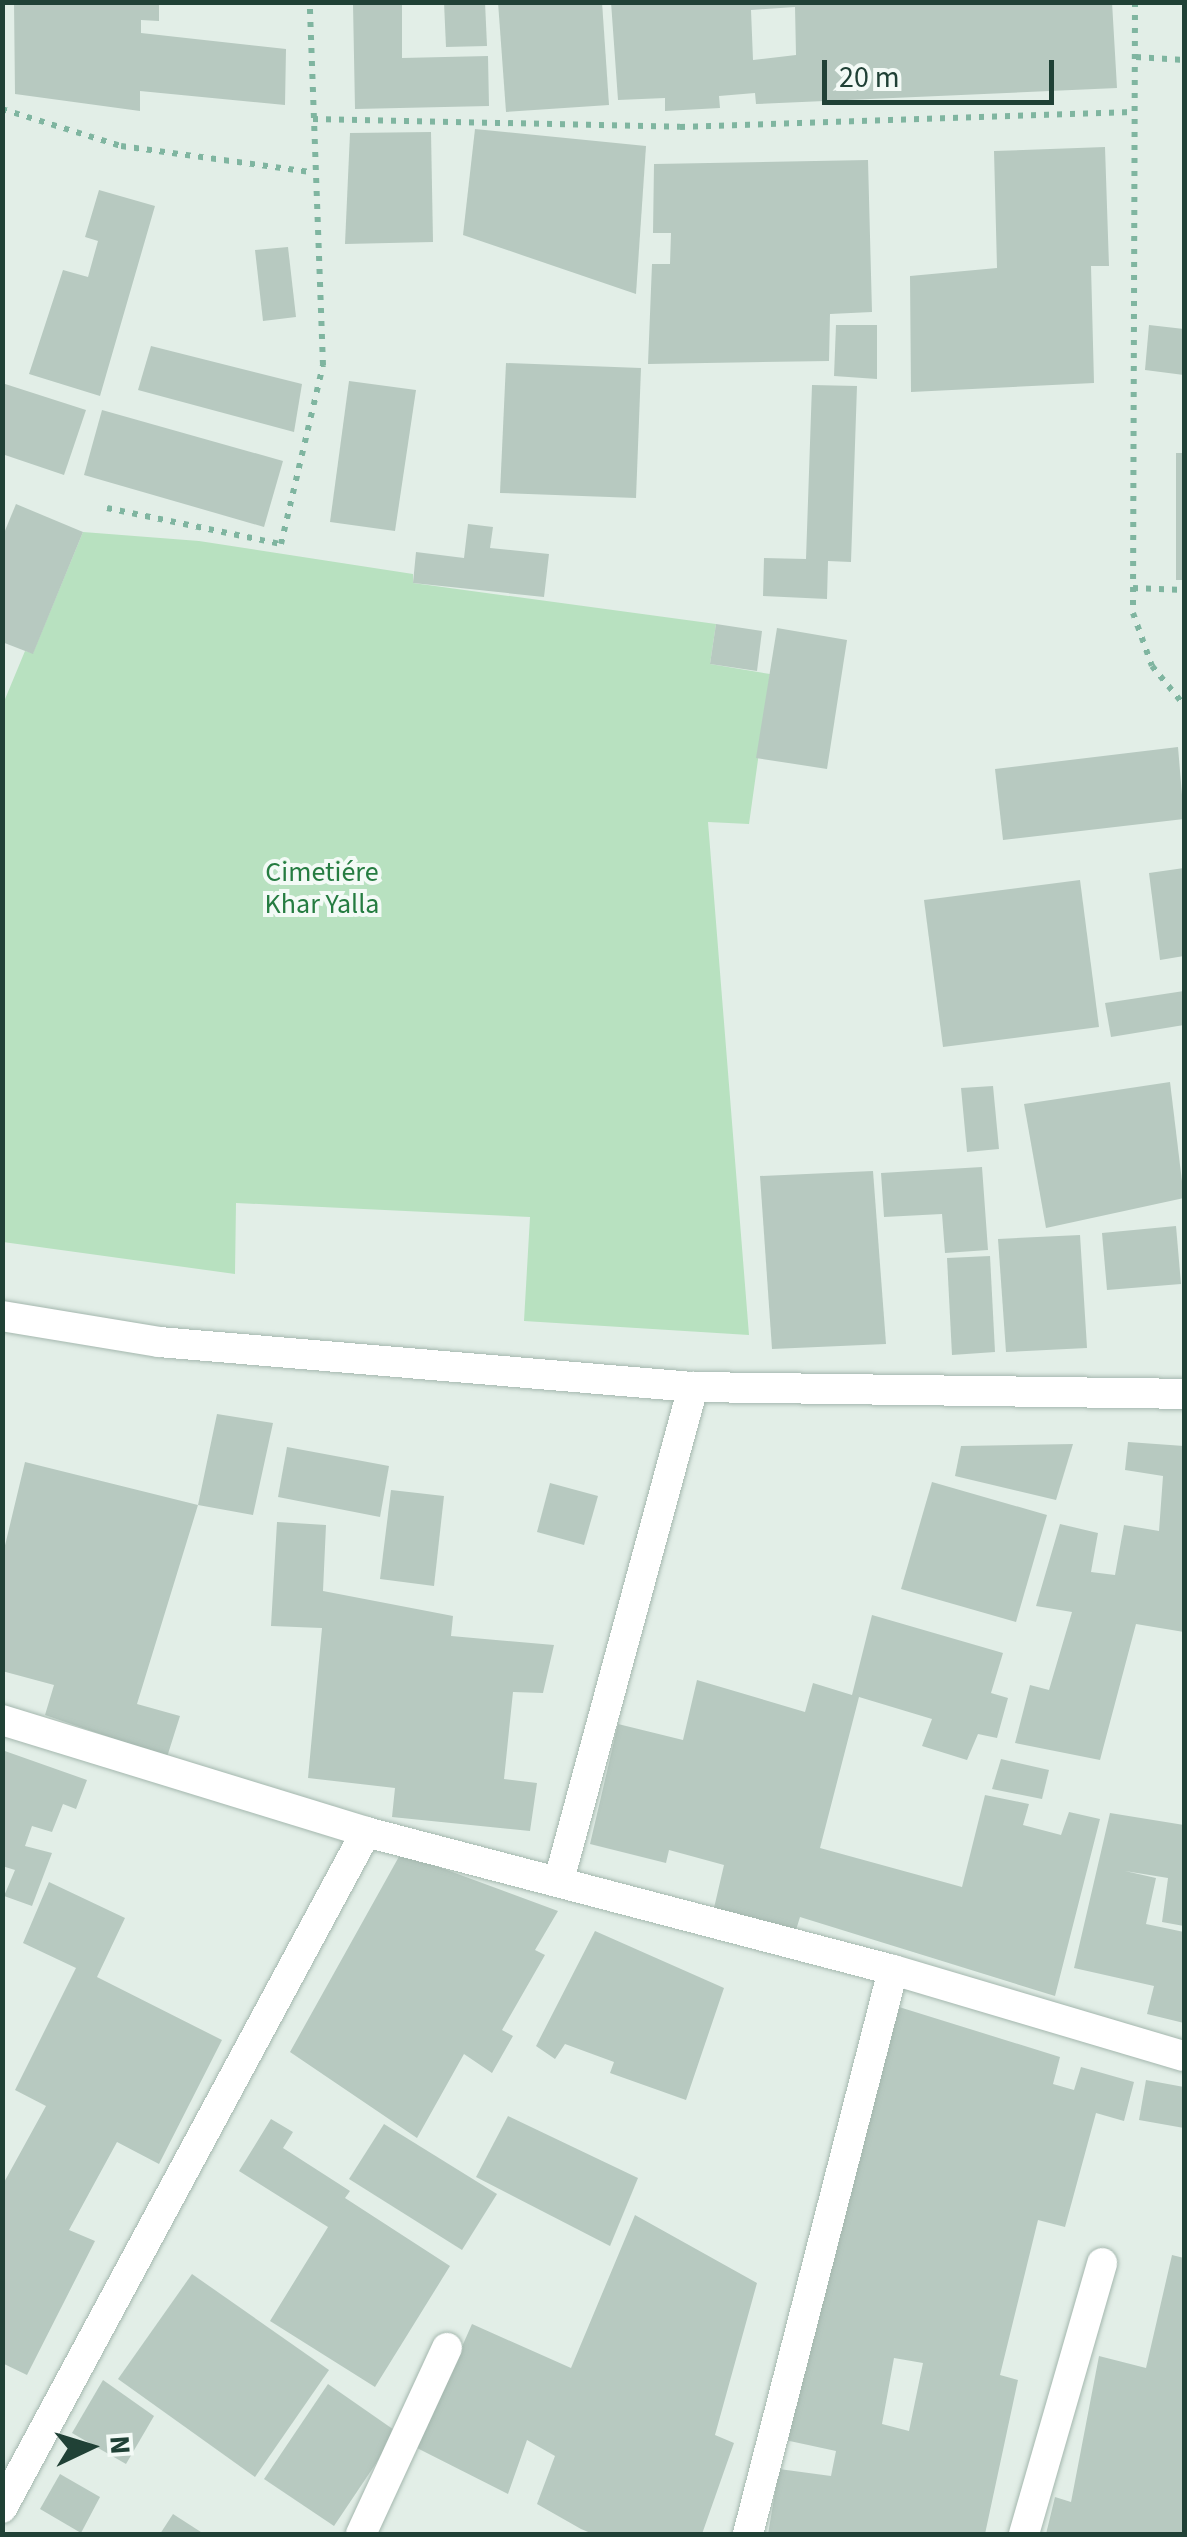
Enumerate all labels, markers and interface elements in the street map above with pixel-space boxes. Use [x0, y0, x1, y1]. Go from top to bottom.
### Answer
scale bar [827, 40, 1060, 102]
text: 20 m [839, 56, 900, 99]
park label: Cimetiére Khar Yalla [265, 855, 379, 921]
north arrow [40, 2397, 140, 2497]
text: N [99, 2434, 141, 2456]

